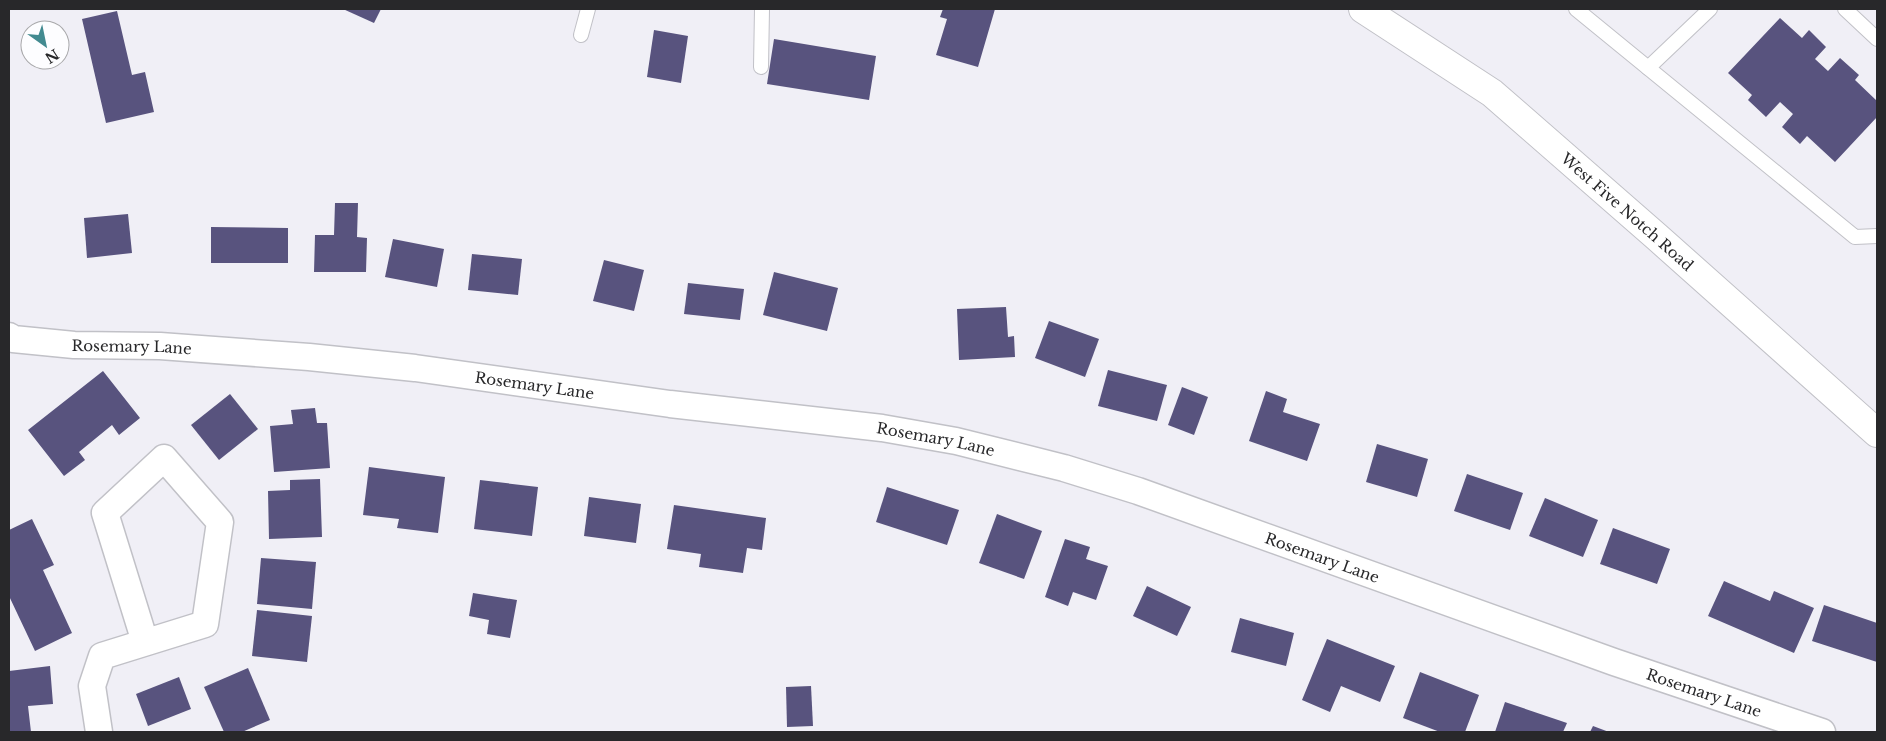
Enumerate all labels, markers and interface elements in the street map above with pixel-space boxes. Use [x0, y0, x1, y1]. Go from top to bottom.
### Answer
north arrow [20, 20, 70, 70]
text: N [42, 45, 63, 67]
street label: West Five Notch Road [1557, 148, 1698, 275]
street label: Rosemary Lane [72, 335, 192, 358]
street label: Rosemary Lane [474, 367, 595, 403]
street label: Rosemary Lane [875, 418, 997, 460]
street label: Rosemary Lane [1263, 528, 1382, 586]
street label: Rosemary Lane [1644, 664, 1764, 720]

